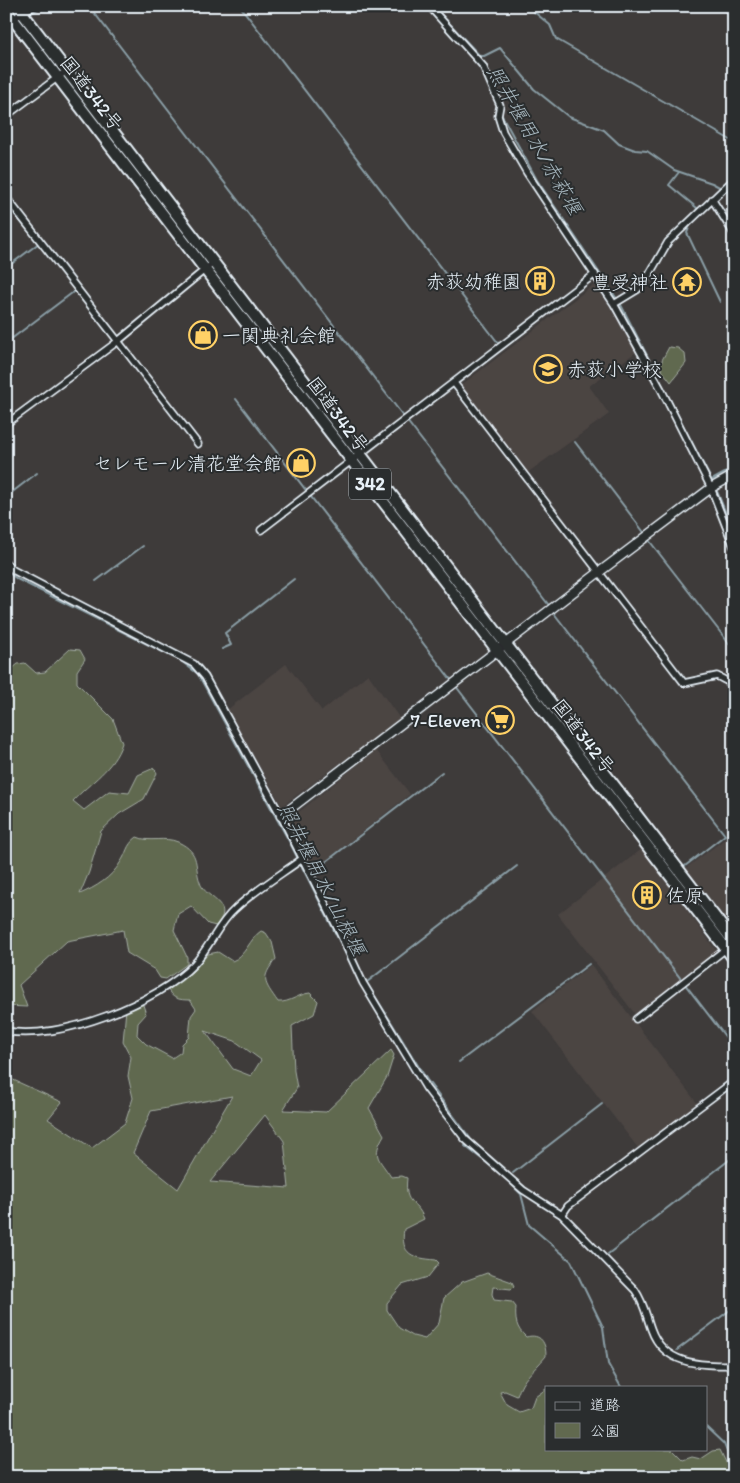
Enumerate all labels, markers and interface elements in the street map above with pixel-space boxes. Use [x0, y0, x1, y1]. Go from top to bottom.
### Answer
street label: 国道342号 [55, 51, 128, 135]
water label: 照井堰用水/赤萩堰 [483, 61, 588, 221]
building icon: 赤荻幼稚園 [525, 266, 555, 296]
temple icon: 豊受神社 [672, 267, 702, 297]
place label: 赤荻幼稚園 [426, 270, 521, 293]
place label: 豊受神社 [592, 271, 668, 294]
shop icon: 一関典礼会館 [188, 320, 218, 350]
place label: 一関典礼会館 [222, 324, 336, 347]
school or university icon: 赤荻小学校 [533, 354, 563, 384]
place label: 赤荻小学校 [567, 358, 662, 381]
street label: 国道342号 [302, 372, 373, 457]
shop icon: セレモール清花堂会館 [286, 448, 316, 478]
place label: セレモール清花堂会館 [93, 452, 282, 475]
road number: 342 [349, 468, 391, 499]
street label: 国道342号 [547, 694, 620, 778]
supermarket icon: 7-Eleven [485, 705, 515, 735]
place label: 7-Eleven [410, 709, 481, 732]
water label: 照井堰用水/山根堰 [273, 799, 372, 961]
building icon: 佐原 [632, 880, 662, 910]
place label: 佐原 [666, 884, 704, 907]
legend [545, 1386, 708, 1450]
text: 道路 [590, 1396, 620, 1414]
text: 公園 [590, 1422, 620, 1440]

